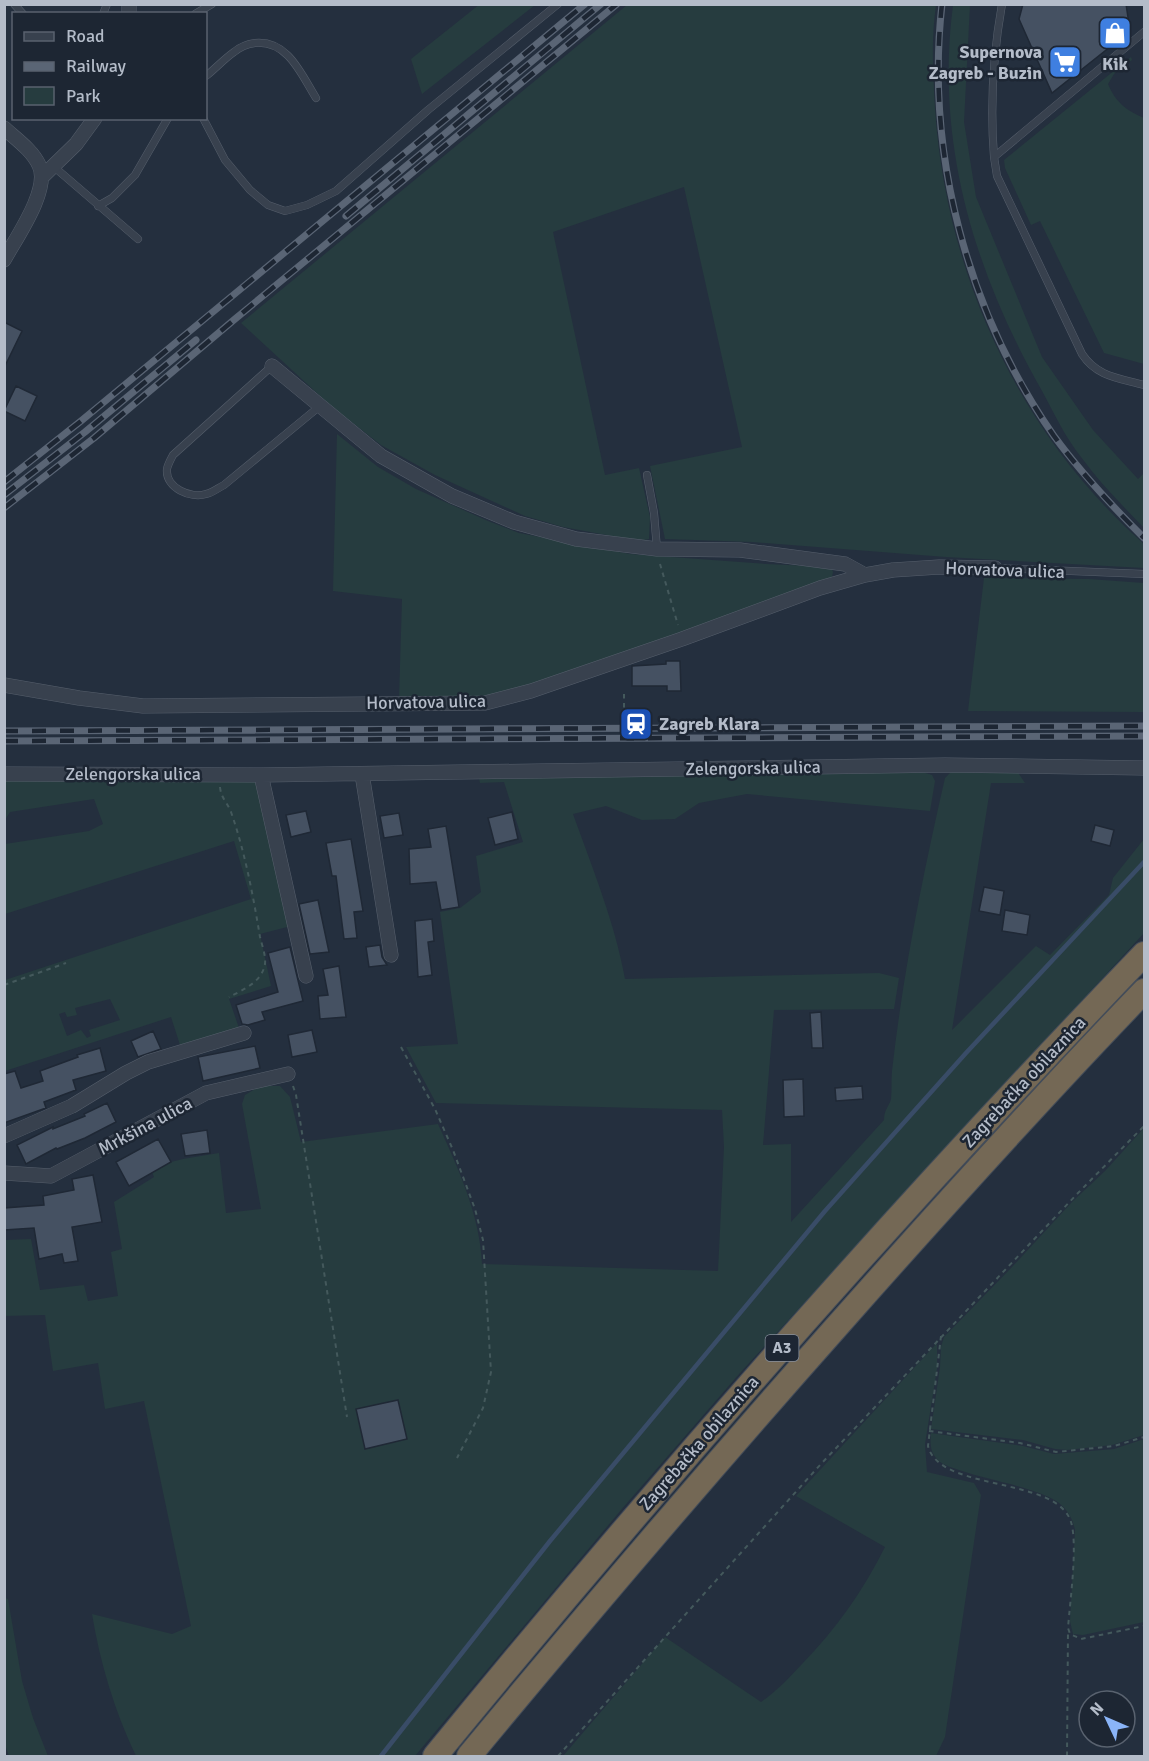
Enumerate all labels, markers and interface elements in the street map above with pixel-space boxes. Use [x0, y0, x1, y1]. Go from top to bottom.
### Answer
legend [12, 12, 207, 120]
shop icon: Kik [1097, 15, 1133, 51]
text: Road [66, 25, 105, 47]
place label: Supernova Zagreb - Buzin [929, 41, 1042, 84]
supermarket icon: Supernova Zagreb - Buzin [1047, 44, 1083, 80]
place label: Kik [1102, 53, 1129, 75]
text: Railway [66, 55, 127, 77]
text: Park [66, 85, 101, 107]
street label: Horvatova ulica [945, 557, 1065, 583]
street label: Horvatova ulica [366, 690, 486, 714]
station icon: Zagreb Klara [618, 706, 654, 742]
place label: Zagreb Klara [659, 713, 760, 735]
street label: Zelengorska ulica [685, 756, 821, 780]
street label: Zelengorska ulica [65, 763, 201, 785]
street label: Zagrebačka obilaznica [958, 1012, 1090, 1152]
street label: Mrkšina ulica [94, 1092, 196, 1160]
road number: A3 [766, 1335, 798, 1361]
street label: Zagrebačka obilaznica [634, 1371, 764, 1515]
north arrow [1077, 1689, 1137, 1749]
text: N [1086, 1698, 1108, 1720]

